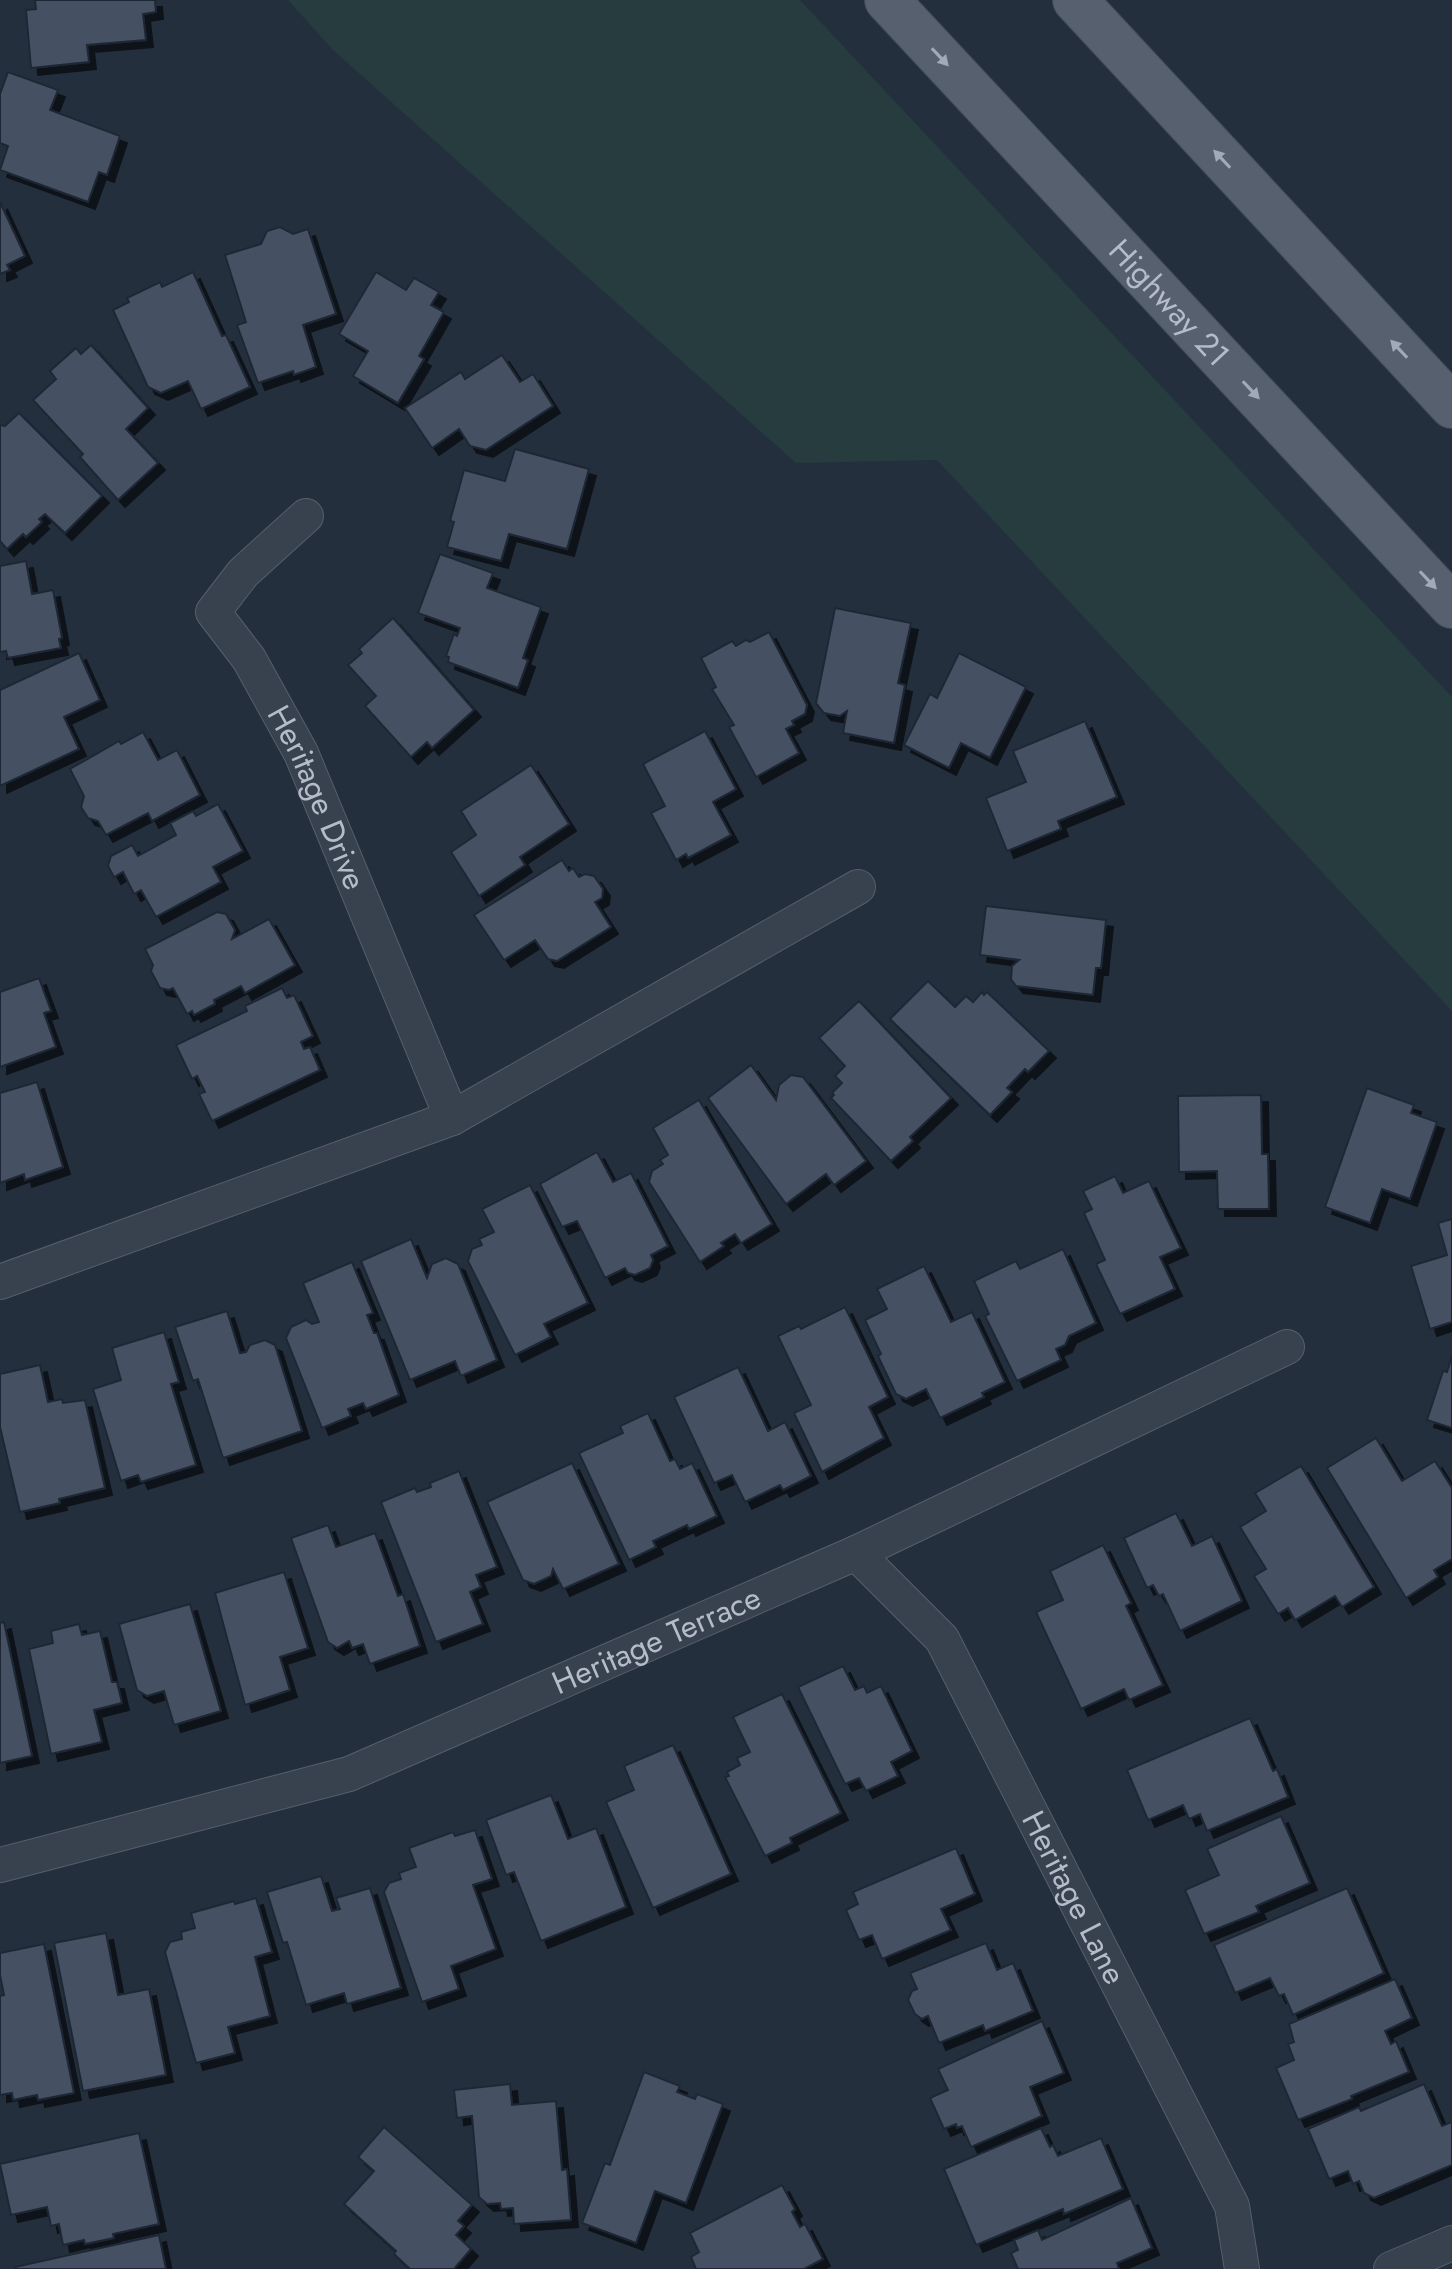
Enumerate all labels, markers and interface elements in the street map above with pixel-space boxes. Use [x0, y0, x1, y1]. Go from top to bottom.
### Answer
one-way arrow [930, 47, 948, 66]
one-way arrow [1214, 149, 1232, 168]
street label: Highway 21 [1098, 229, 1241, 377]
one-way arrow [1390, 340, 1408, 359]
one-way arrow [1242, 381, 1260, 400]
one-way arrow [1419, 571, 1437, 590]
street label: Heritage Drive [256, 697, 378, 897]
street label: Heritage Terrace [545, 1574, 768, 1706]
street label: Heritage Lane [1011, 1803, 1138, 1992]

